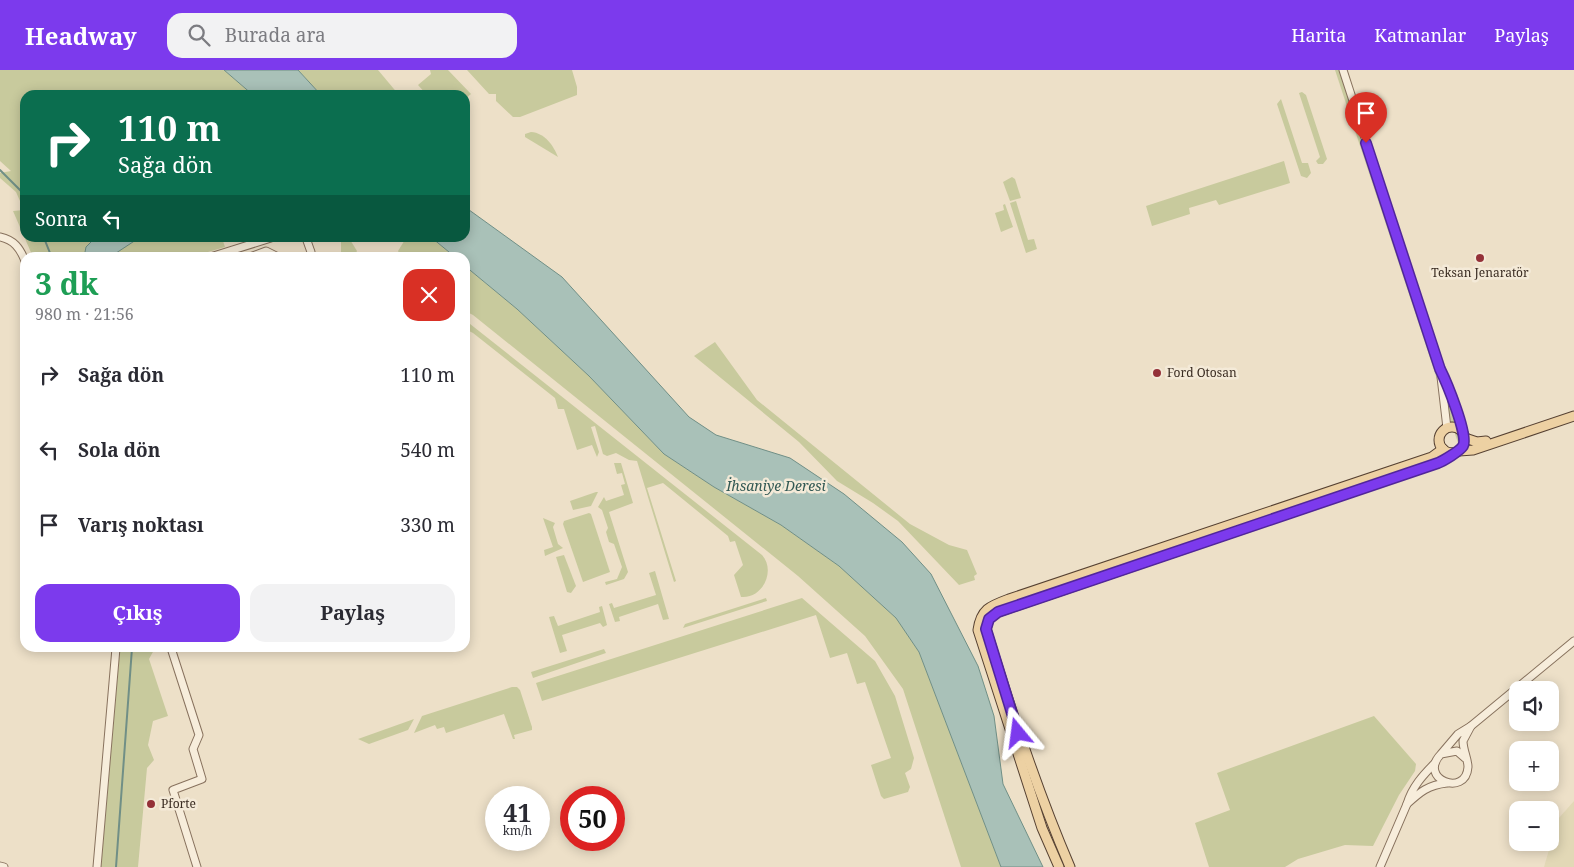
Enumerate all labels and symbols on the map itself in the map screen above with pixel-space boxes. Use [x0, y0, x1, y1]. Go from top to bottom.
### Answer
pin [1345, 92, 1387, 143]
marker: Teksan Jenaratör [1474, 252, 1486, 264]
place label: Teksan Jenaratör [1431, 264, 1529, 281]
place label: Ford Otosan [1167, 364, 1237, 381]
marker: Ford Otosan [1151, 367, 1163, 379]
water label: İhsaniye Deresi [725, 476, 827, 495]
position arrow [991, 706, 1043, 758]
speed limit sign: 50 [560, 786, 625, 851]
place label: Pforte [161, 795, 196, 812]
marker: Pforte [145, 798, 157, 810]

